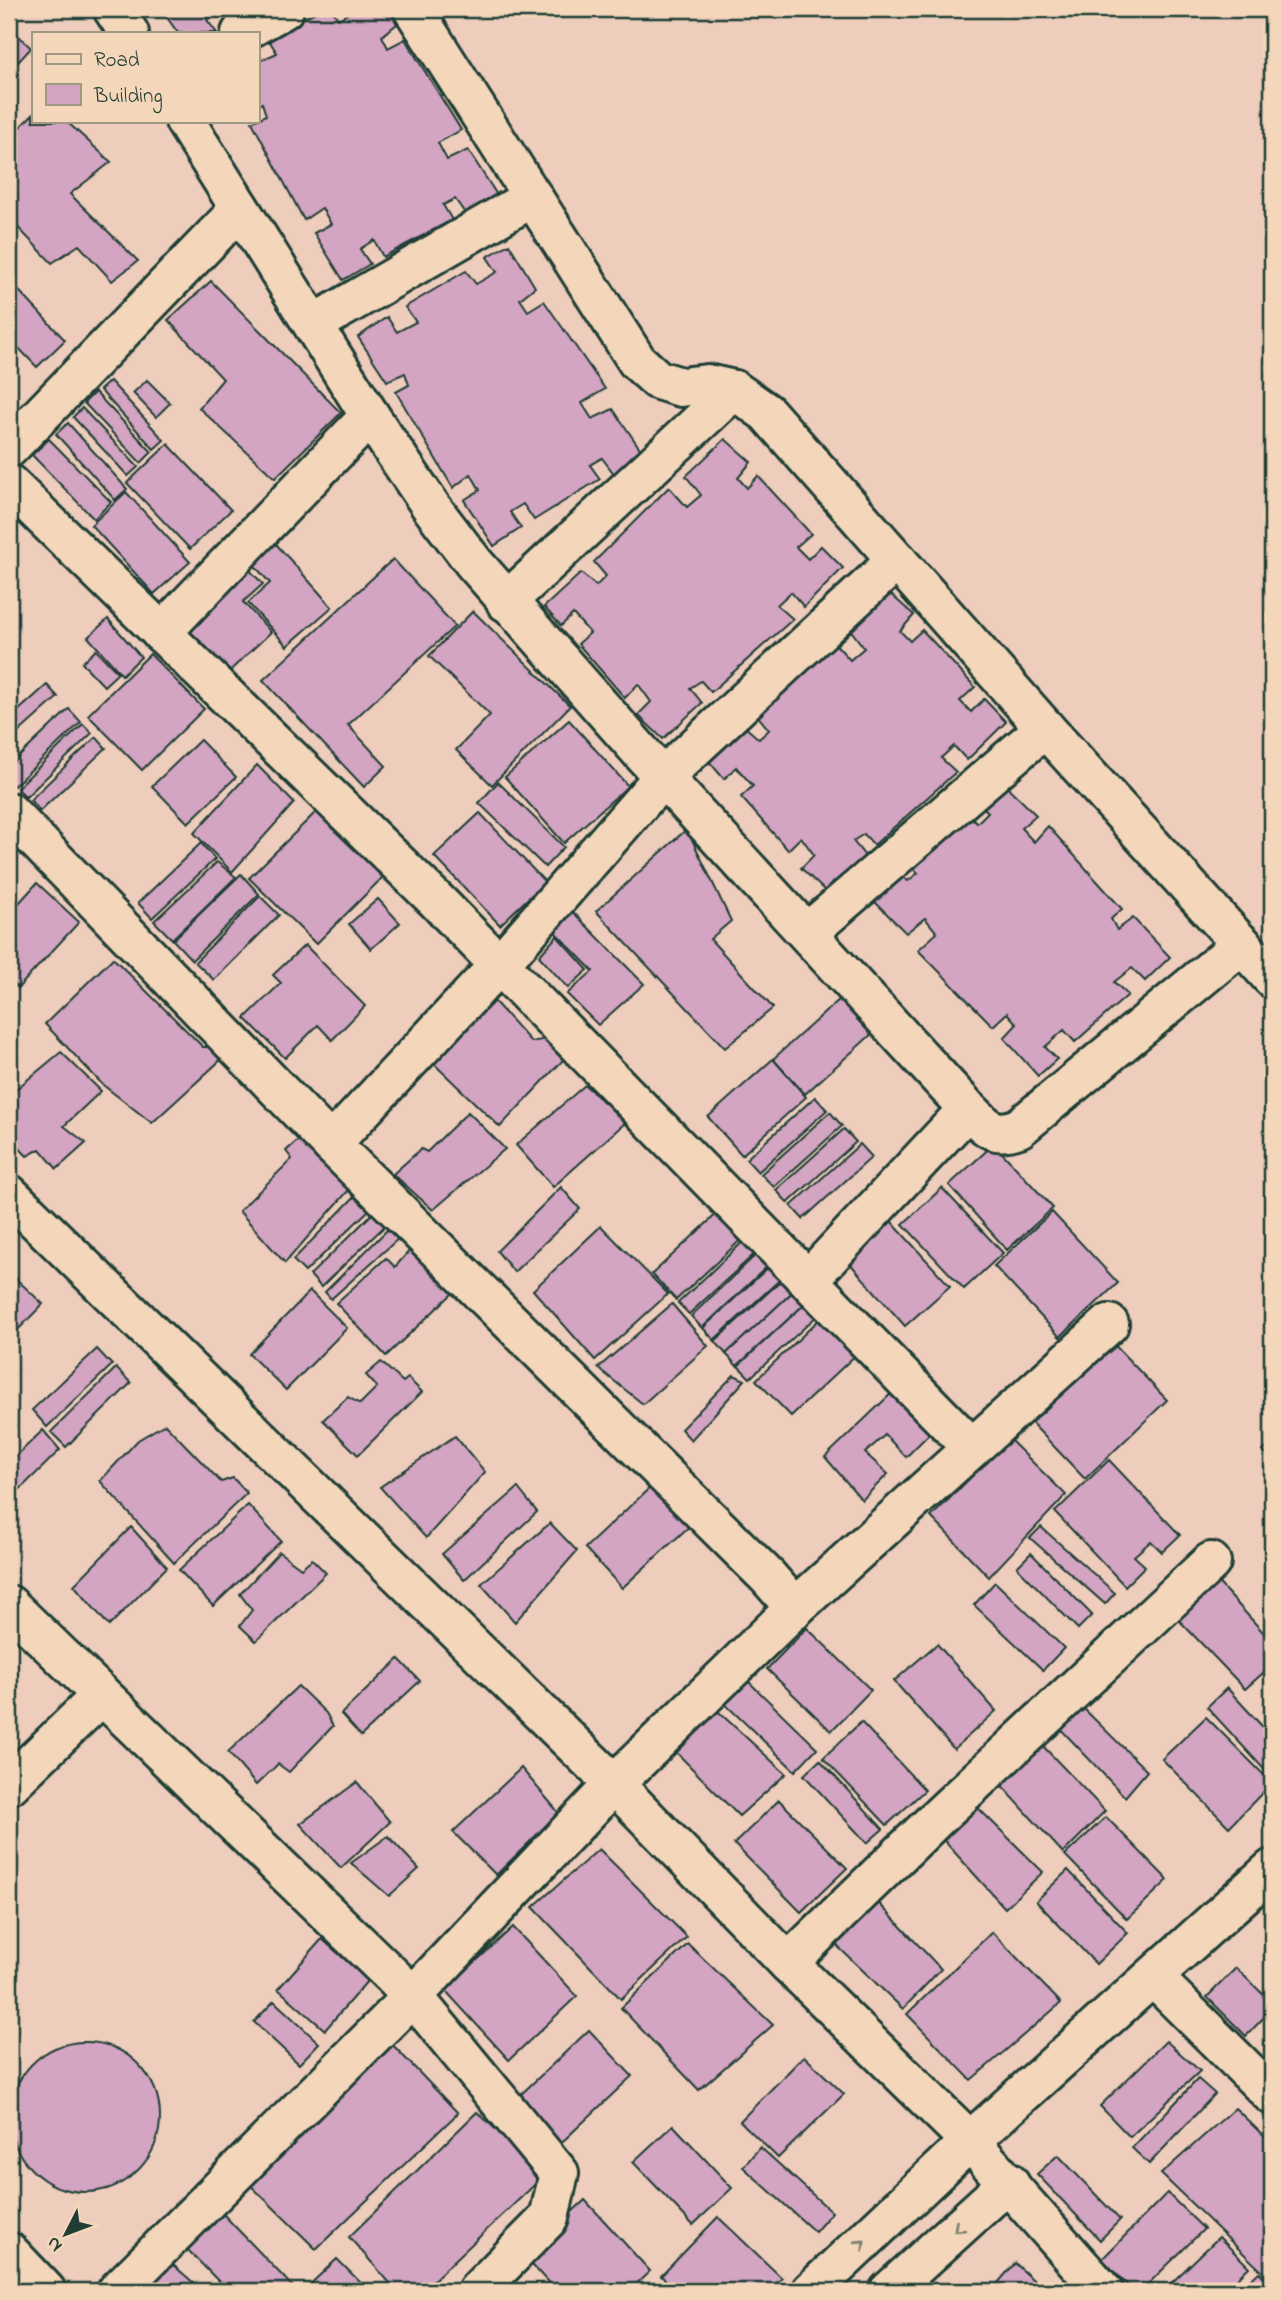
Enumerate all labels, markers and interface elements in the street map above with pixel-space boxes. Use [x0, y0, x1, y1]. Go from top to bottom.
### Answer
legend [32, 32, 259, 122]
text: Road [94, 46, 140, 76]
text: Building [93, 82, 163, 114]
north arrow [32, 2198, 102, 2268]
one-way arrow [953, 2219, 966, 2232]
text: N [41, 2230, 70, 2258]
one-way arrow [853, 2240, 866, 2253]

